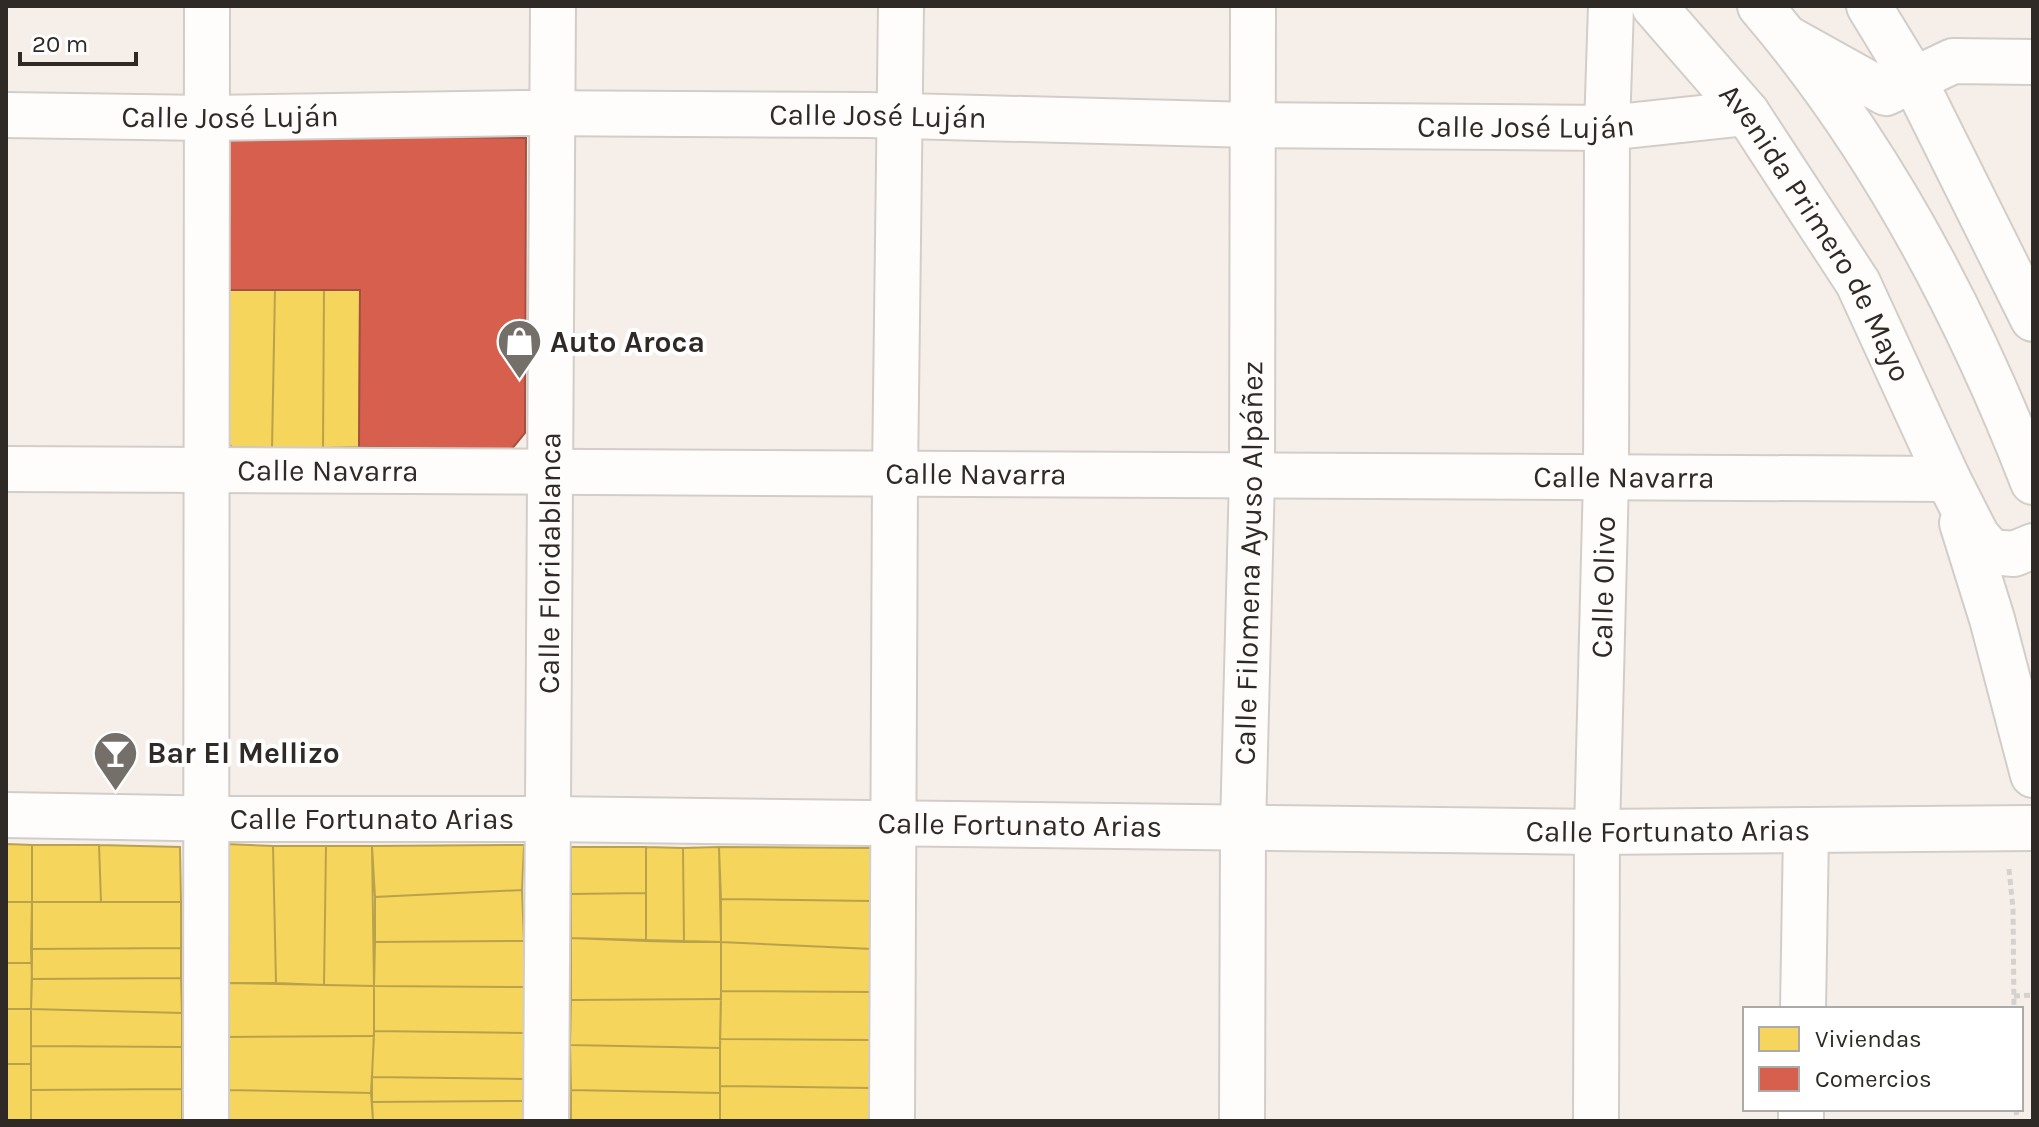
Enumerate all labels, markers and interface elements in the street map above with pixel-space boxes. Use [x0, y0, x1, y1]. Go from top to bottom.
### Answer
scale bar [20, 16, 136, 66]
text: 20 m [32, 30, 88, 58]
street label: Avenida Primero de Mayo [1712, 76, 1919, 387]
street label: Calle José Luján [769, 96, 987, 136]
street label: Calle José Luján [121, 98, 339, 136]
street label: Calle José Luján [1417, 107, 1636, 147]
shop icon: Auto Aroca [495, 318, 543, 381]
place label: Auto Aroca [550, 324, 705, 360]
street label: Calle Filomena Ayuso Alpáñez [1227, 361, 1270, 766]
street label: Calle Floridablanca [531, 432, 568, 694]
street label: Calle Navarra [237, 452, 419, 489]
street label: Calle Navarra [885, 456, 1067, 492]
street label: Calle Navarra [1533, 459, 1715, 496]
street label: Calle Olivo [1583, 515, 1623, 659]
bar icon: Bar El Mellizo [92, 729, 140, 792]
place label: Bar El Mellizo [147, 735, 340, 771]
street label: Calle Fortunato Arias [230, 801, 514, 837]
street label: Calle Fortunato Arias [877, 805, 1162, 845]
street label: Calle Fortunato Arias [1525, 812, 1810, 850]
legend [1743, 1007, 2023, 1111]
text: Viviendas [1815, 1025, 1922, 1053]
text: Comercios [1815, 1065, 1932, 1093]

